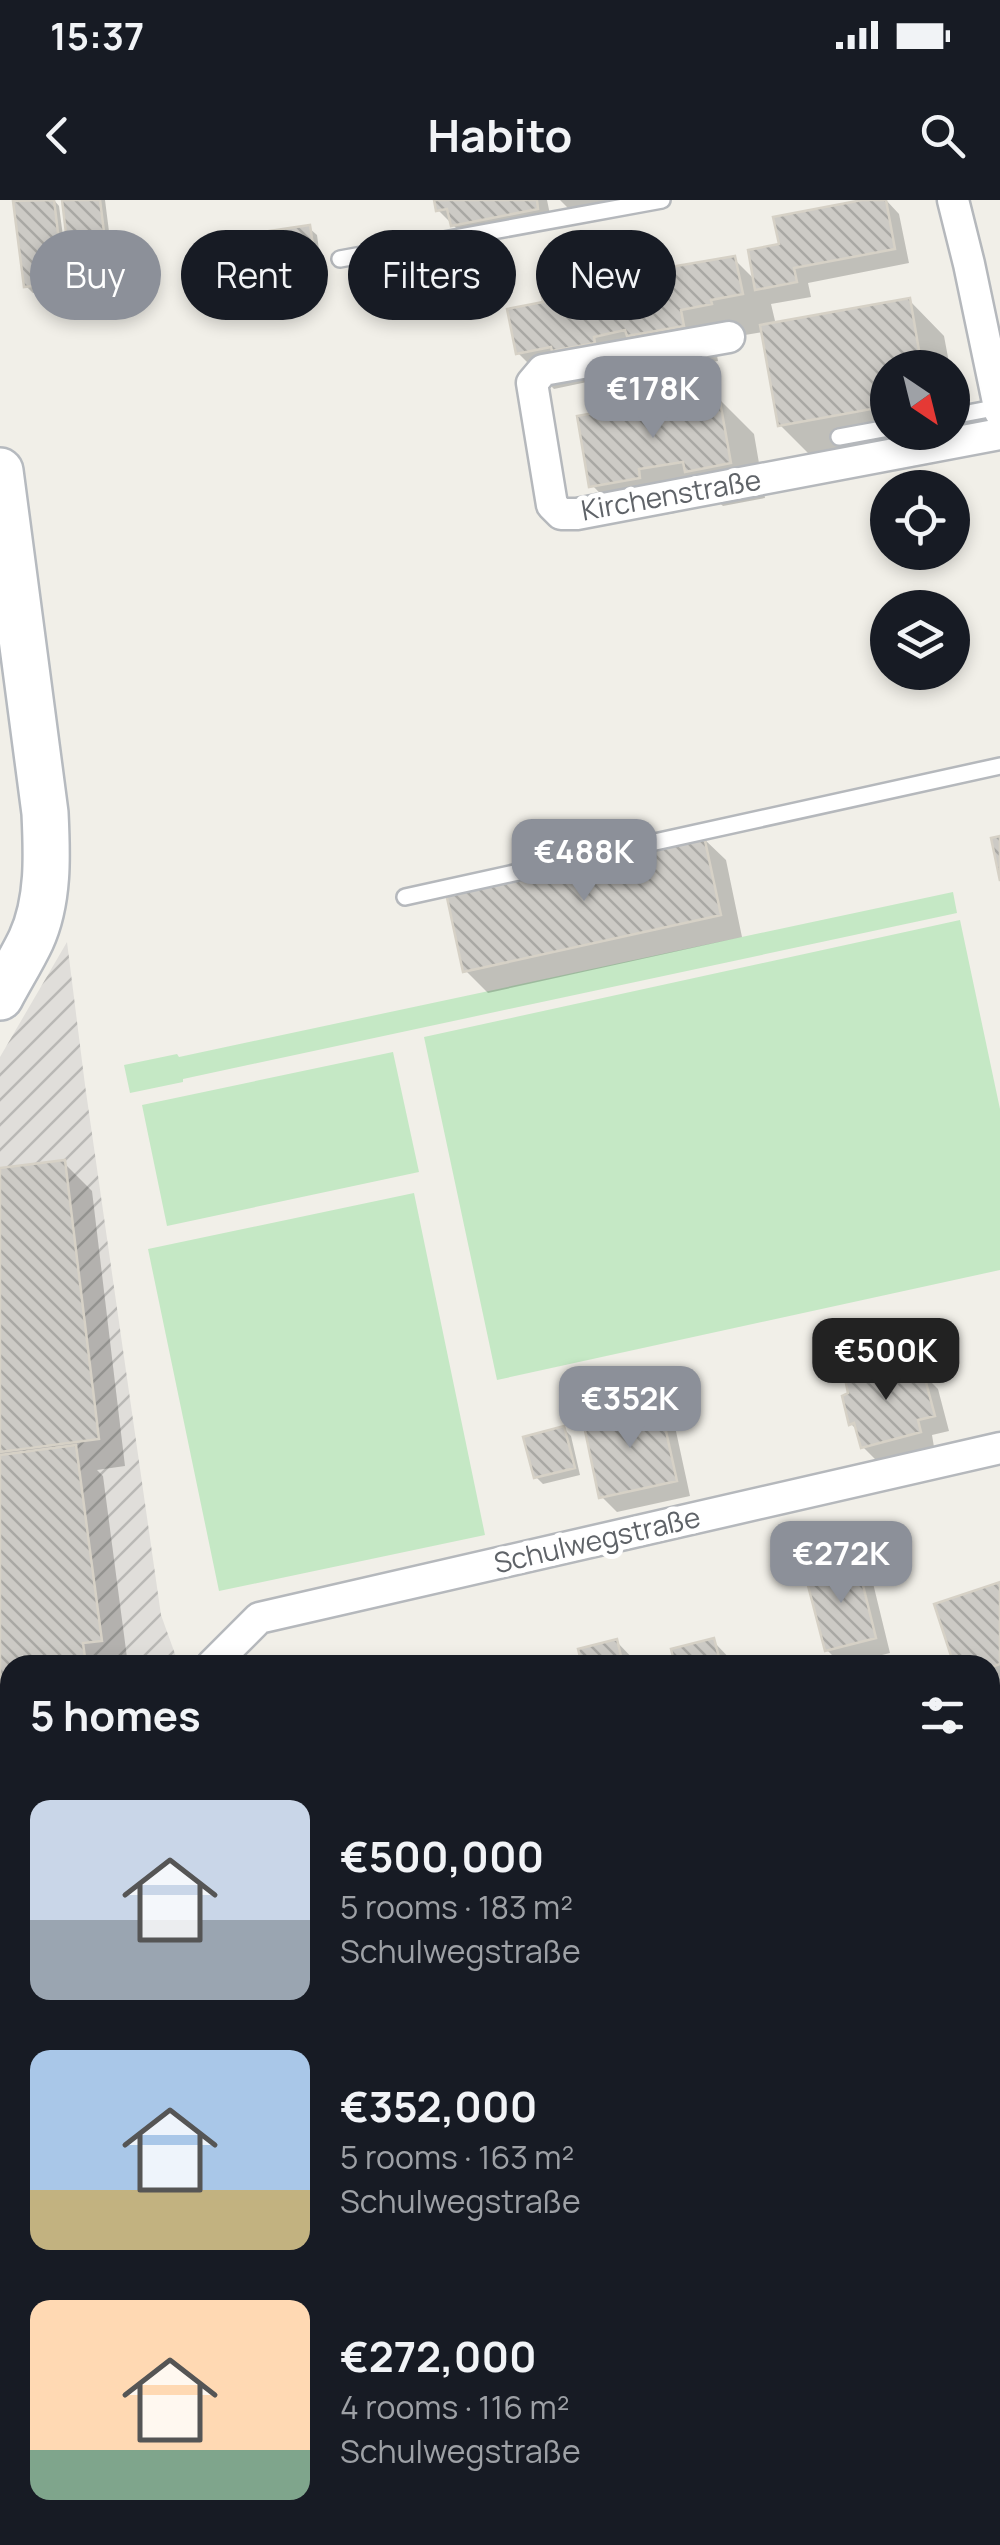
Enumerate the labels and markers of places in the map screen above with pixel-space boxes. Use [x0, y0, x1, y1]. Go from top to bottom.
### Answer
pin: €178K [583, 356, 723, 441]
pin: €488K [514, 819, 654, 904]
pin: €500K [816, 1318, 956, 1403]
pin: €352K [560, 1366, 700, 1451]
pin: €272K [771, 1521, 911, 1606]

